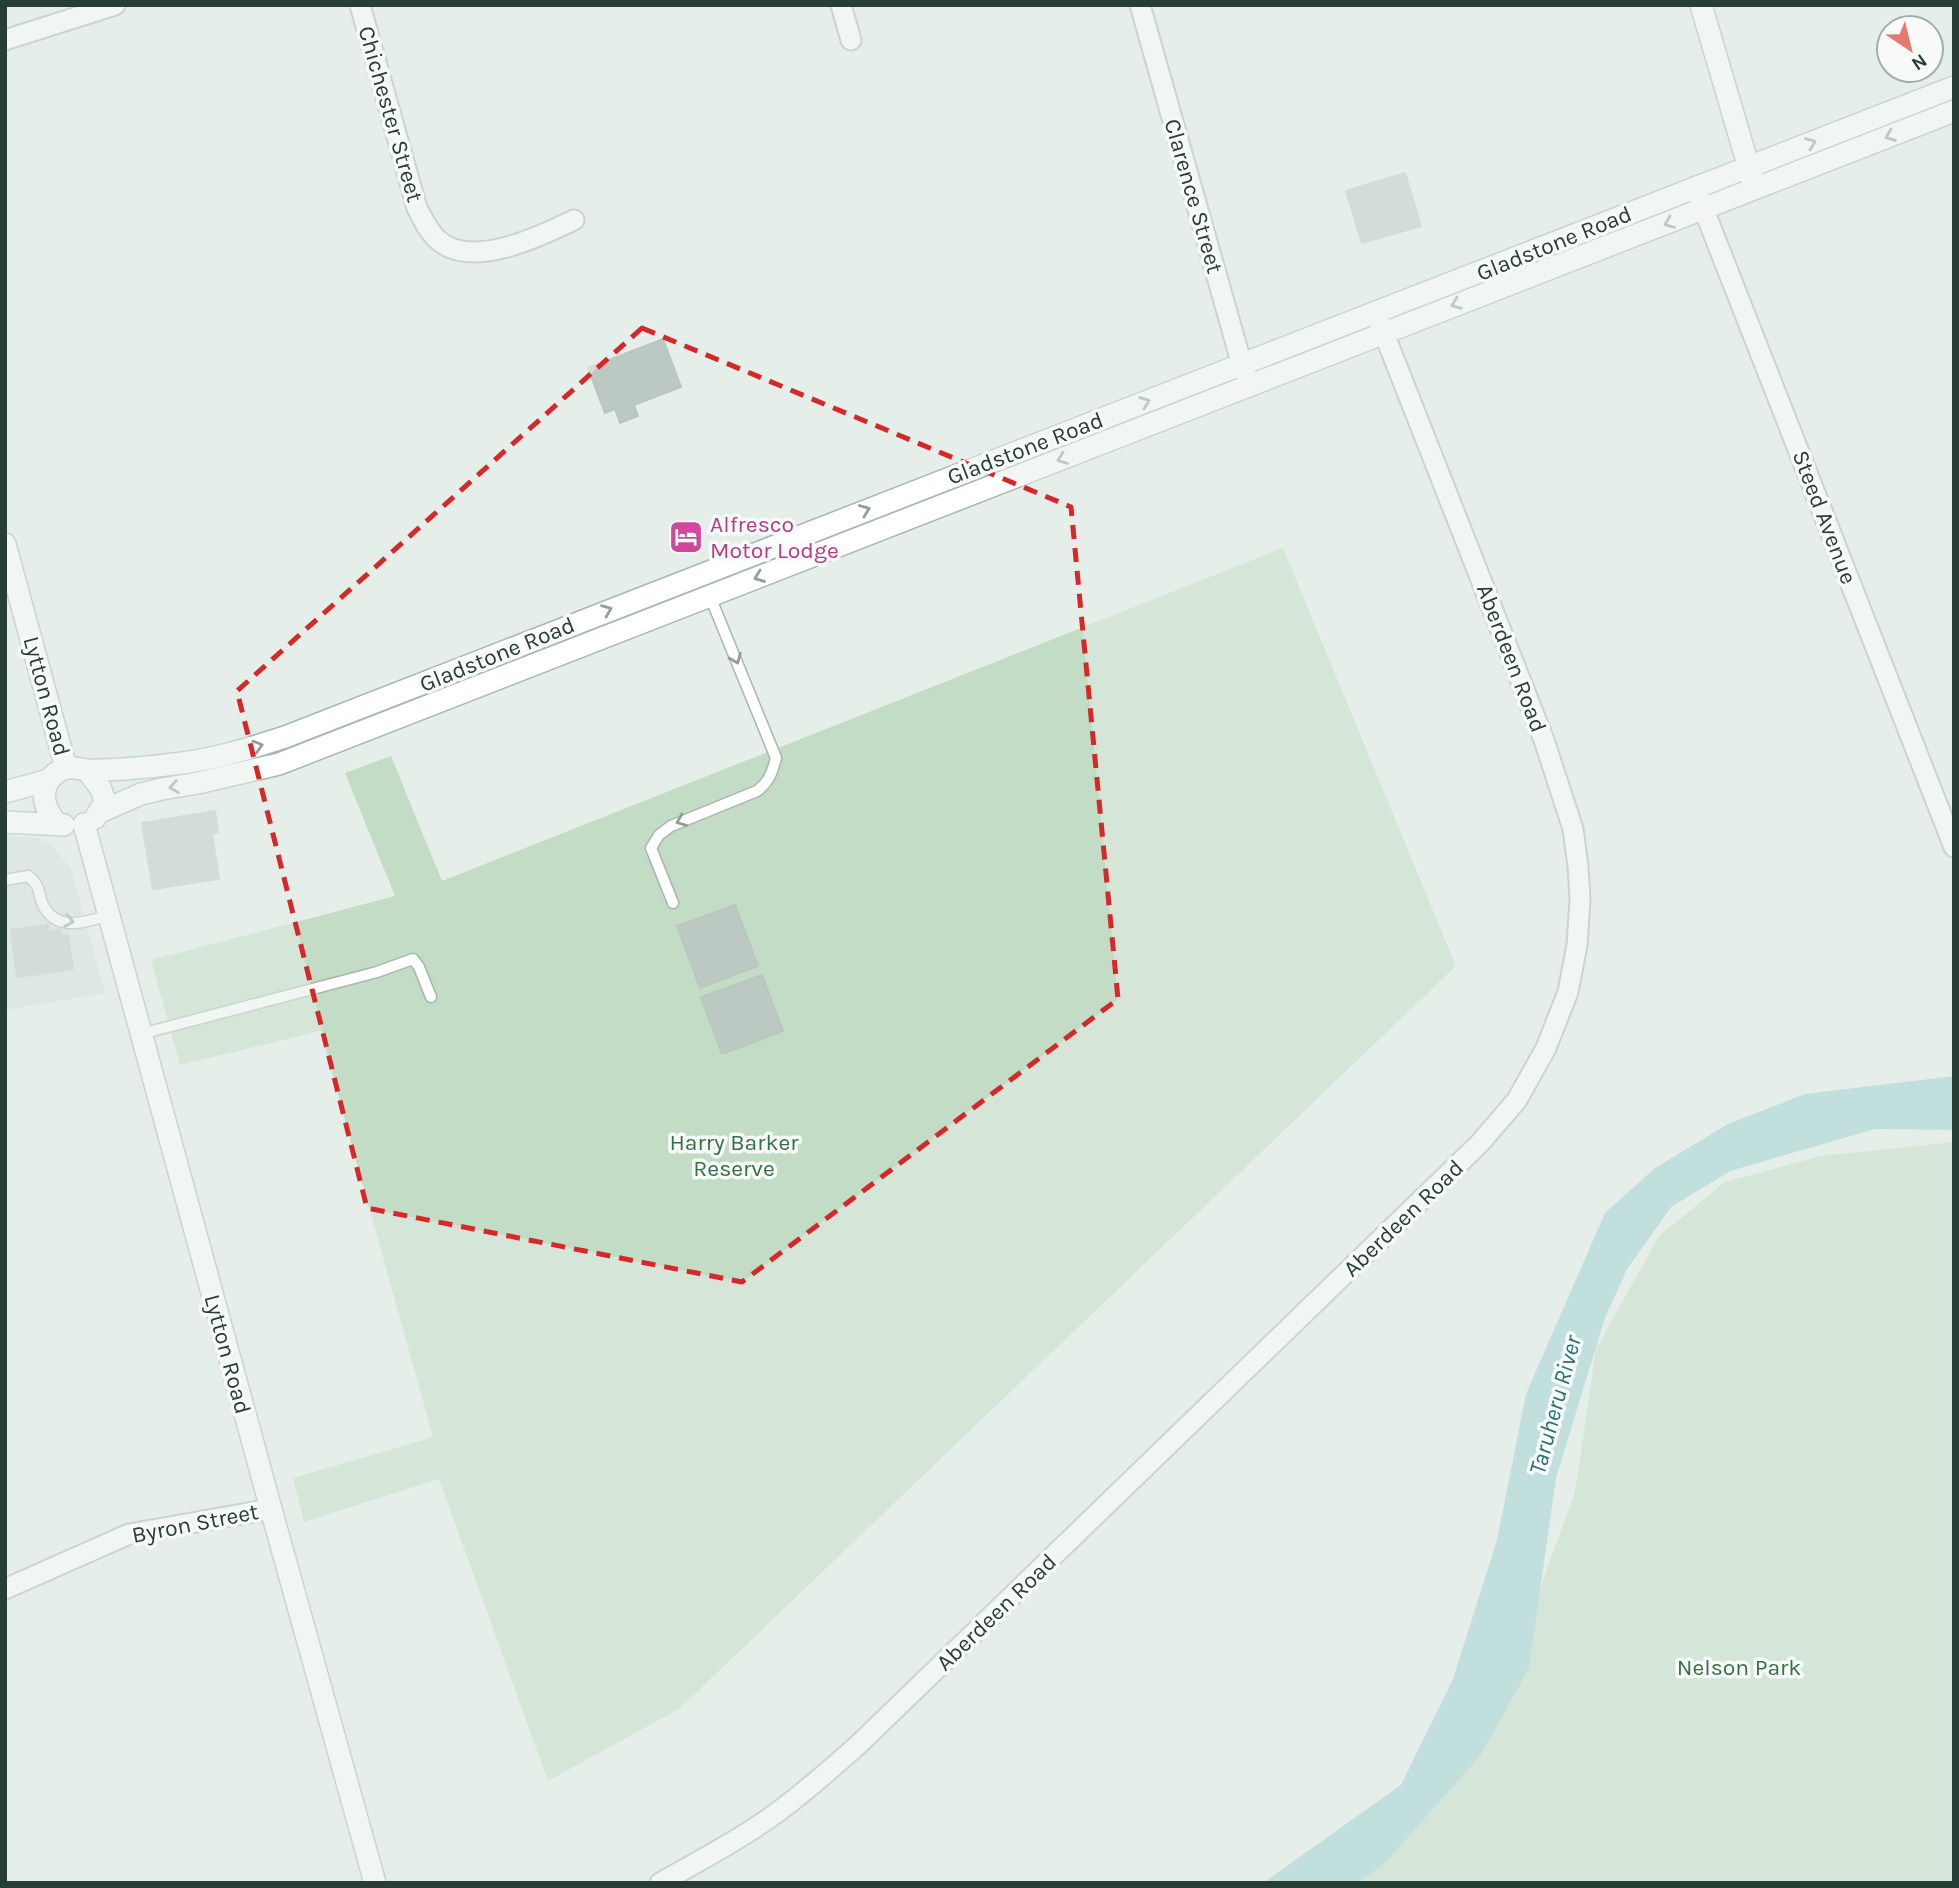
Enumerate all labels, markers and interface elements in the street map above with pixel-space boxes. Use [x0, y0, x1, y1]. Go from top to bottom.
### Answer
north arrow [1875, 14, 1945, 84]
street label: Chichester Street [352, 23, 429, 206]
text: N [1907, 49, 1931, 75]
street label: Clarence Street [1159, 116, 1229, 277]
one-way arrow [1885, 127, 1897, 141]
one-way arrow [1804, 137, 1816, 151]
street label: Gladstone Road [1473, 200, 1636, 287]
one-way arrow [1663, 214, 1675, 228]
one-way arrow [1451, 296, 1463, 310]
one-way arrow [1139, 396, 1151, 410]
street label: Gladstone Road [943, 406, 1107, 491]
street label: Steed Avenue [1787, 447, 1862, 588]
one-way arrow [1057, 450, 1069, 464]
one-way arrow [858, 505, 870, 519]
place label: Alfresco Motor Lodge [710, 511, 839, 564]
hotel icon: Alfresco Motor Lodge [667, 518, 705, 556]
one-way arrow [753, 569, 765, 583]
street label: Aberdeen Road [1471, 580, 1552, 736]
one-way arrow [600, 605, 612, 619]
street label: Gladstone Road [416, 611, 579, 698]
street label: Lytton Road [18, 633, 75, 759]
one-way arrow [727, 653, 741, 665]
one-way arrow [252, 739, 264, 754]
one-way arrow [168, 779, 179, 794]
one-way arrow [676, 813, 688, 827]
one-way arrow [64, 913, 75, 928]
park label: Harry Barker Reserve [669, 1129, 799, 1182]
street label: Aberdeen Road [1338, 1154, 1469, 1282]
street label: Lytton Road [199, 1291, 256, 1417]
water label: Taruheru River [1523, 1332, 1587, 1478]
street label: Byron Street [130, 1498, 261, 1549]
street label: Aberdeen Road [931, 1548, 1062, 1676]
park label: Nelson Park [1677, 1654, 1801, 1681]

